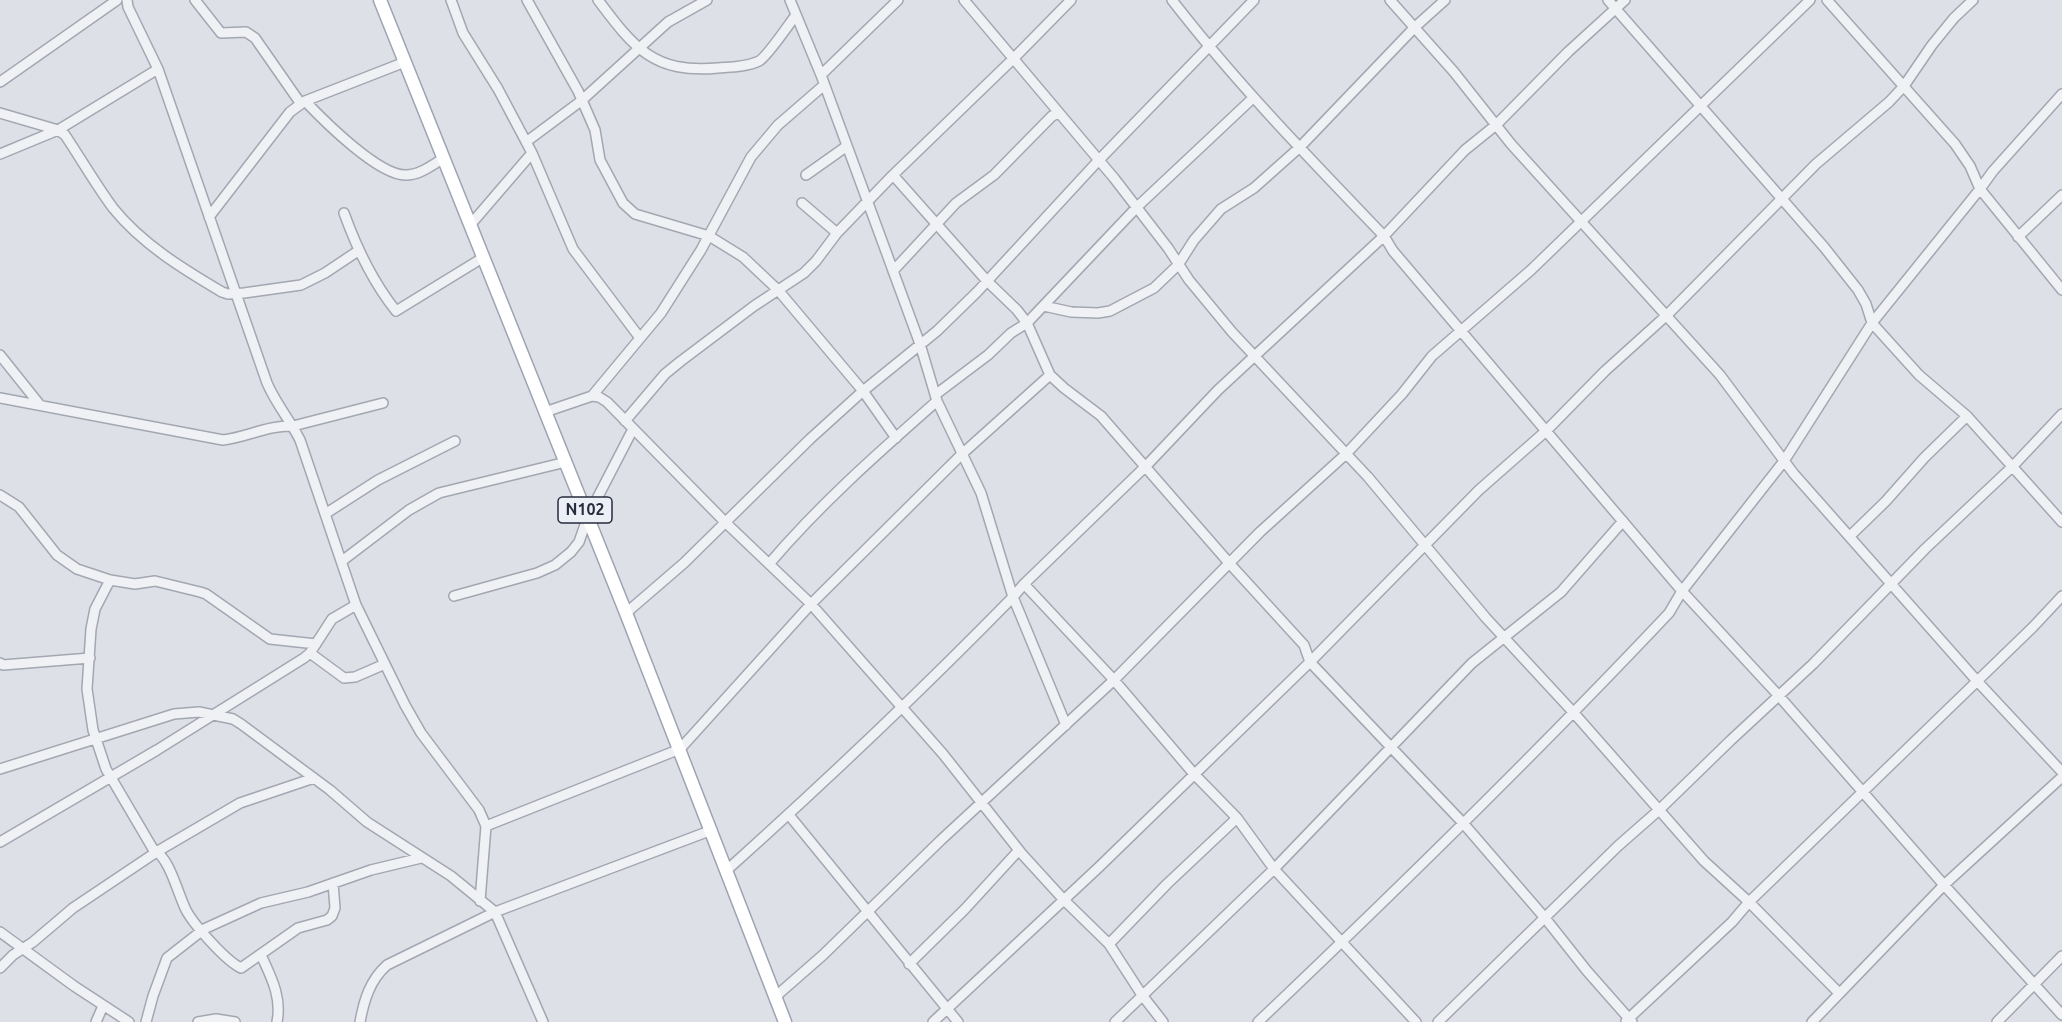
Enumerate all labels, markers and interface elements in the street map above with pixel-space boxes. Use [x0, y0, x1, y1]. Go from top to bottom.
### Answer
road number: N102 [558, 497, 612, 523]

